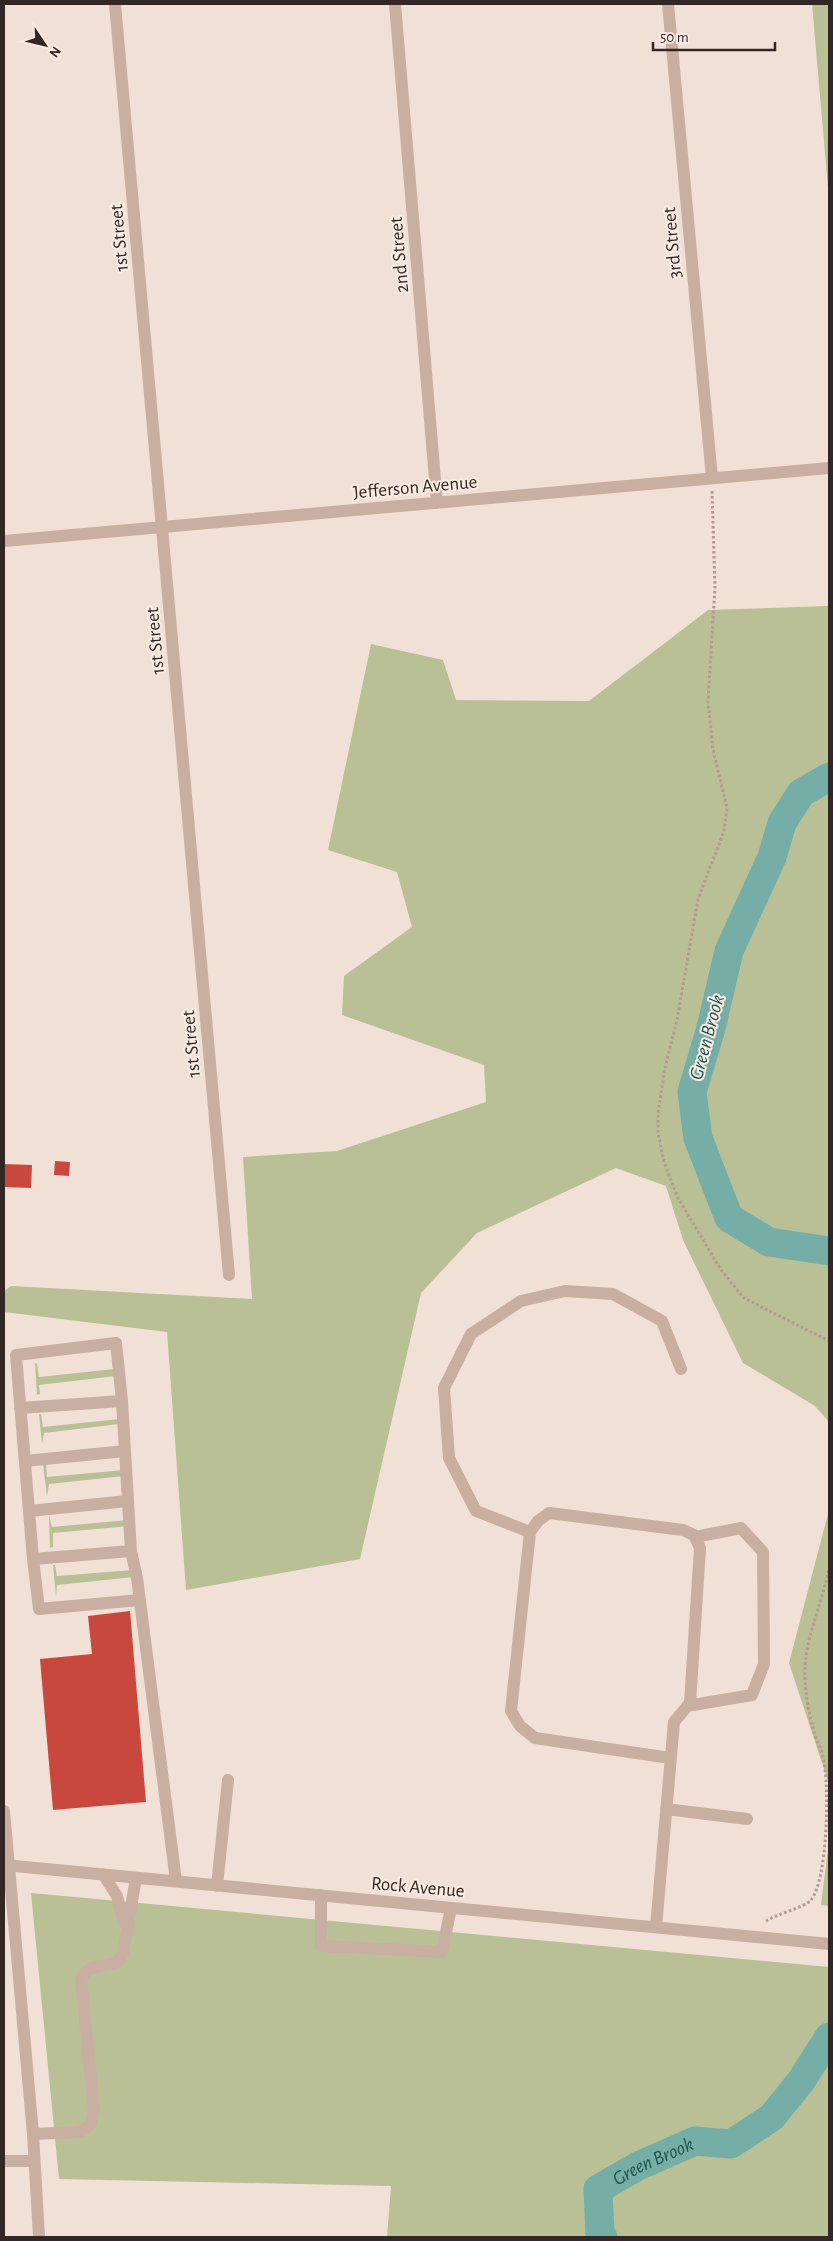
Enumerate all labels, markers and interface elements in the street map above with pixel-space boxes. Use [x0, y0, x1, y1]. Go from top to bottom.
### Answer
north arrow [20, 20, 70, 70]
scale bar [653, 20, 776, 52]
text: 50 m [660, 30, 689, 45]
text: N [46, 44, 63, 60]
street label: 1st Street [107, 203, 132, 272]
street label: 3rd Street [660, 206, 685, 279]
street label: 2nd Street [387, 216, 412, 294]
street label: Jefferson Avenue [352, 473, 478, 502]
street label: 1st Street [143, 606, 168, 675]
water label: Green Brook [686, 993, 728, 1082]
street label: 1st Street [179, 1009, 204, 1078]
street label: Rock Avenue [370, 1874, 465, 1901]
water label: Green Brook [609, 2134, 697, 2190]

